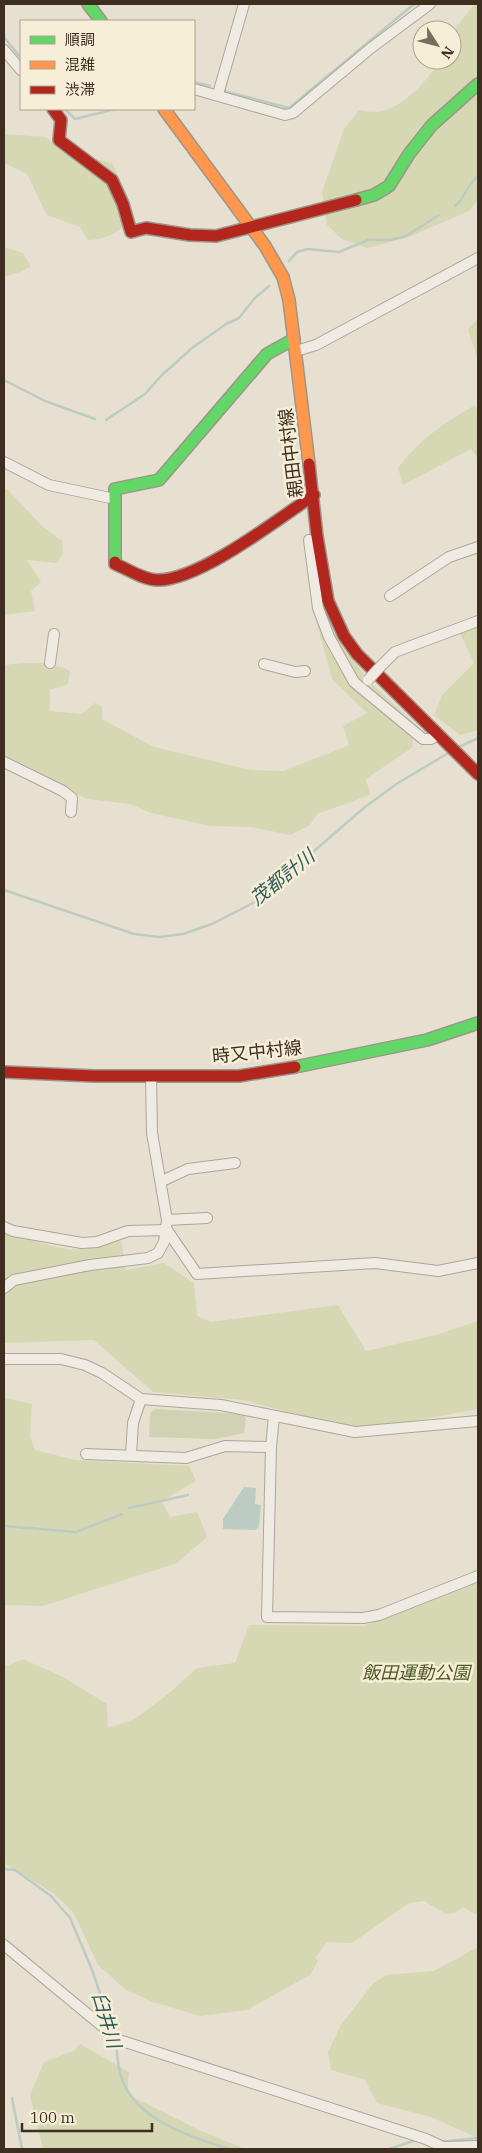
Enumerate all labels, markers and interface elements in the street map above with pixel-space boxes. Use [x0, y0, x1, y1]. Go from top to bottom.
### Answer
legend [20, 20, 195, 110]
north arrow [412, 20, 462, 70]
text: 順調 [65, 30, 95, 49]
text: N [437, 43, 458, 62]
text: 混雑 [65, 55, 95, 74]
text: 渋滞 [65, 80, 95, 99]
street label: 親田中村線 [274, 407, 307, 499]
water label: 茂都計川 [245, 843, 321, 910]
street label: 時又中村線 [211, 1035, 303, 1068]
park label: 飯田運動公園 [362, 1661, 473, 1684]
water label: 臼井川 [87, 1989, 127, 2053]
scale bar [22, 2100, 152, 2132]
text: 100 m [30, 2108, 75, 2127]

